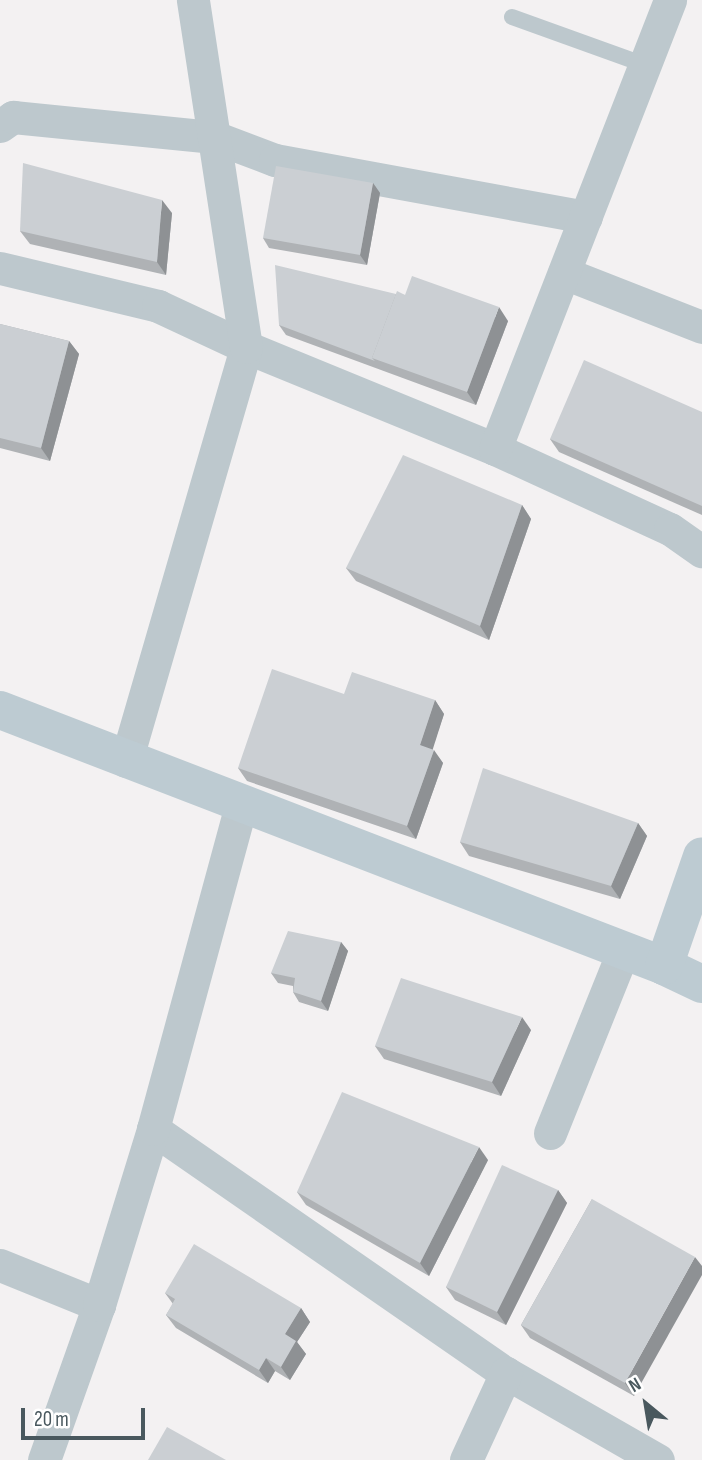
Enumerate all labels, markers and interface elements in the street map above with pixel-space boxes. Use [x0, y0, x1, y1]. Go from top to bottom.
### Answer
north arrow [611, 1369, 681, 1439]
text: N [625, 1373, 645, 1398]
scale bar [24, 1394, 149, 1438]
text: 20 m [34, 1407, 69, 1432]

